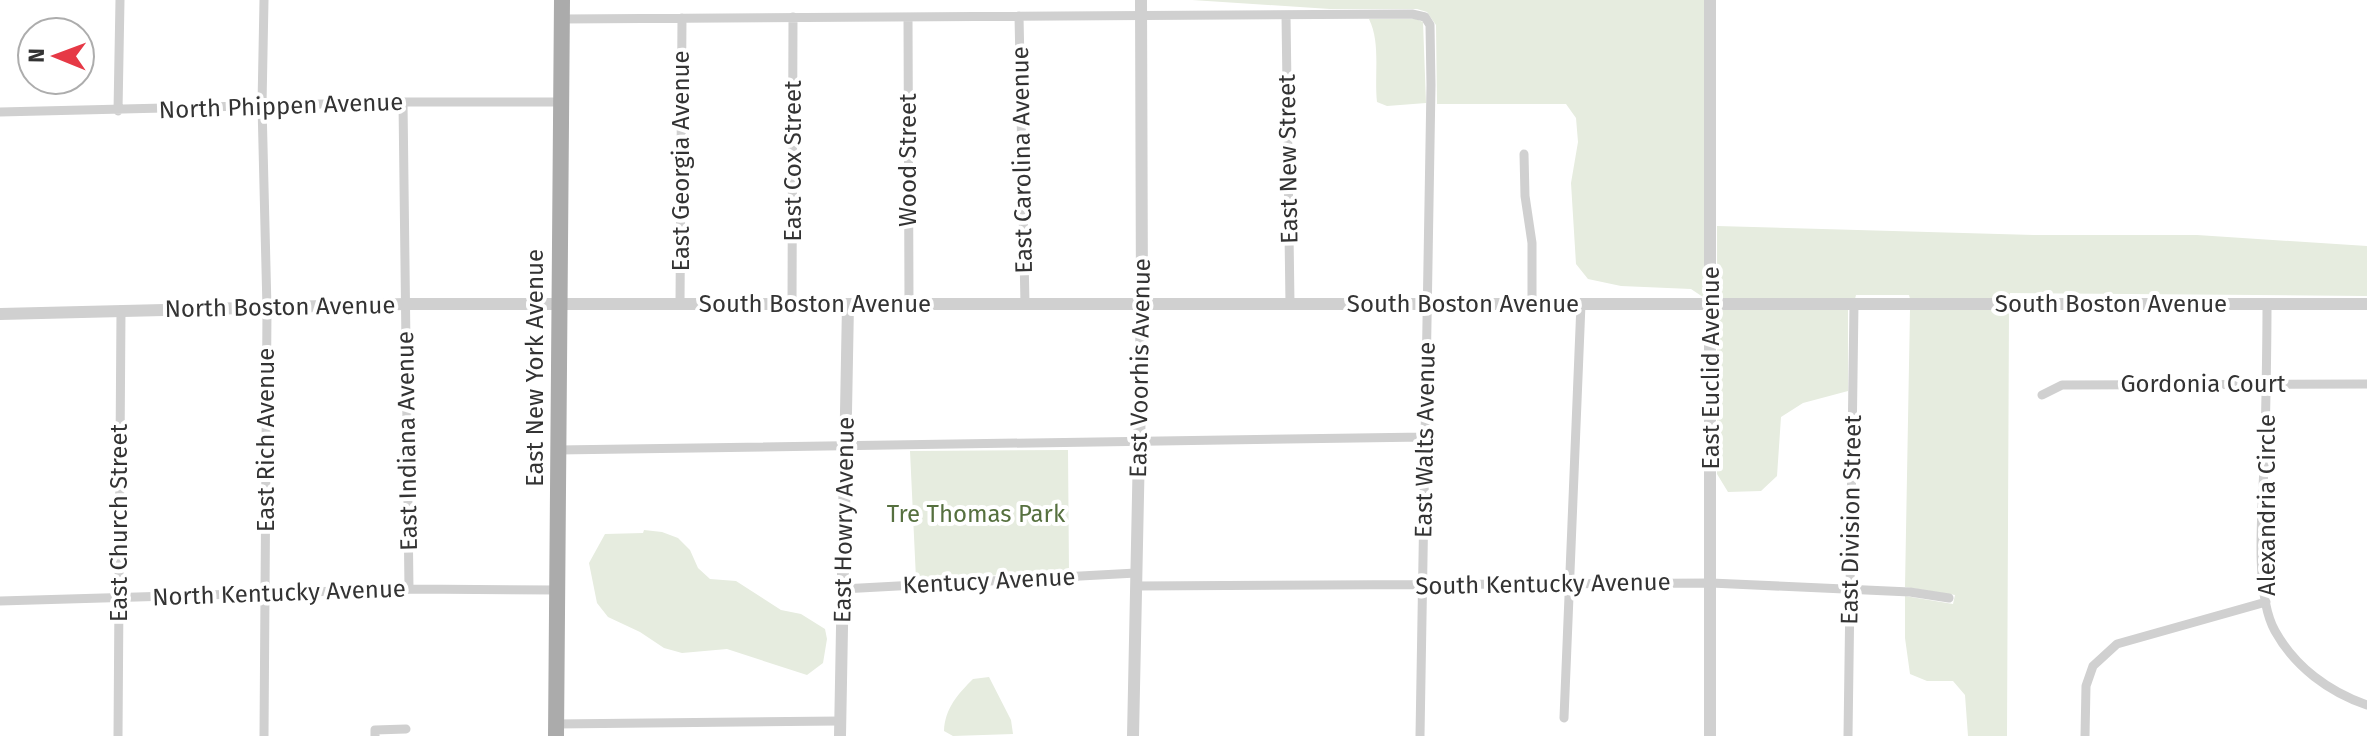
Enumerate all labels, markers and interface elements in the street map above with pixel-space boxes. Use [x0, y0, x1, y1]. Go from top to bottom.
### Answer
north arrow [16, 16, 96, 96]
street label: East Carolina Avenue [1006, 46, 1038, 274]
text: N [23, 48, 50, 63]
street label: East Georgia Avenue [667, 50, 695, 272]
street label: East New Street [1273, 74, 1303, 244]
street label: East Cox Street [779, 80, 807, 242]
street label: North Phippen Avenue [158, 88, 404, 124]
street label: Wood Street [894, 93, 922, 227]
street label: East New York Avenue [521, 249, 549, 487]
street label: East Voorhis Avenue [1124, 258, 1156, 478]
street label: East Euclid Avenue [1697, 266, 1725, 470]
street label: South Boston Avenue [699, 290, 931, 318]
street label: South Boston Avenue [1347, 290, 1579, 318]
street label: South Boston Avenue [1995, 290, 2227, 318]
street label: North Boston Avenue [164, 291, 396, 323]
street label: East Indiana Avenue [391, 331, 423, 551]
street label: East Walts Avenue [1409, 342, 1441, 538]
street label: East Rich Avenue [252, 348, 280, 532]
street label: Gordonia Court [2120, 370, 2286, 398]
street label: East Division Street [1835, 414, 1867, 625]
street label: Alexandria Circle [2253, 414, 2281, 596]
street label: East Howry Avenue [828, 417, 860, 623]
street label: East Church Street [105, 423, 133, 622]
park label: Tre Thomas Park [887, 500, 1066, 528]
street label: Kentucy Avenue [902, 562, 1076, 600]
street label: South Kentucky Avenue [1415, 568, 1671, 600]
street label: North Kentucky Avenue [152, 575, 406, 611]

